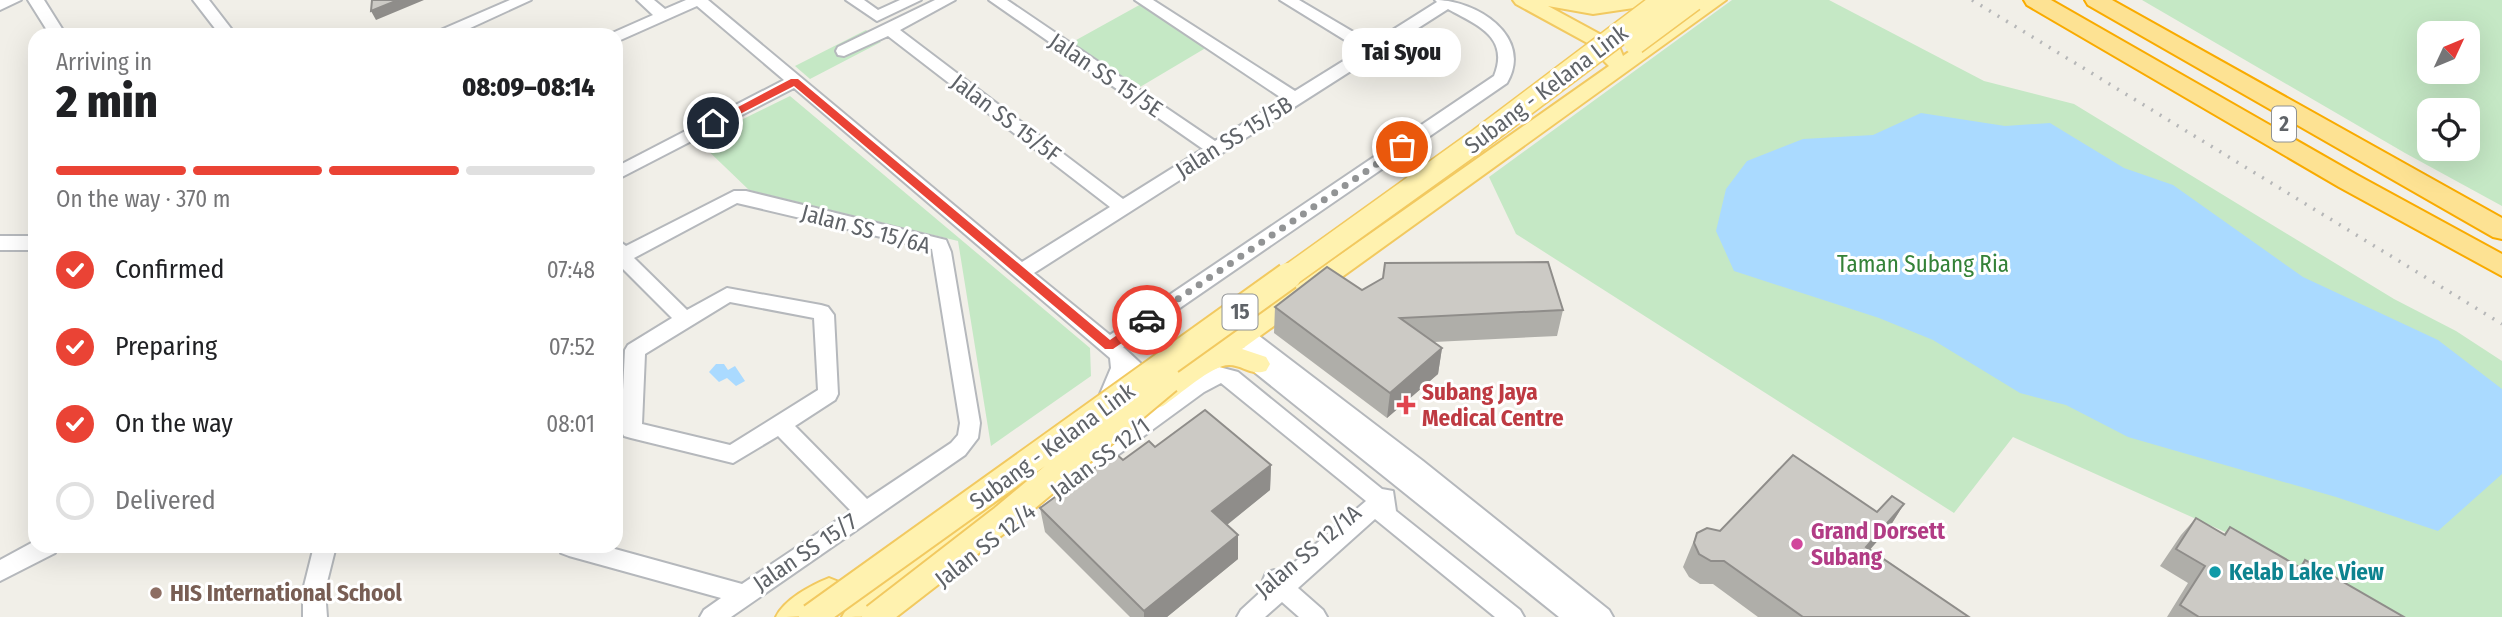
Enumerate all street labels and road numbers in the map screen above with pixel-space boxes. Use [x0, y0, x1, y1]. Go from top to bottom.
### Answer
street label: Subang - Kelana Link [1459, 18, 1633, 159]
street label: Jalan SS 15/5E [1044, 27, 1168, 123]
street label: Jalan SS 15/5F [946, 68, 1066, 168]
street label: Jalan SS 15/5B [1170, 90, 1298, 184]
road number: 2 [2272, 106, 2296, 142]
street label: Jalan SS 15/6A [798, 198, 934, 260]
road number: 15 [1222, 294, 1258, 330]
street label: Subang - Kelana Link [964, 377, 1140, 515]
street label: Jalan SS 12/1 [1045, 411, 1155, 505]
street label: Jalan SS 12/4 [929, 497, 1041, 593]
street label: Jalan SS 12/1A [1249, 499, 1367, 603]
street label: Jalan SS 15/7 [748, 507, 862, 597]

